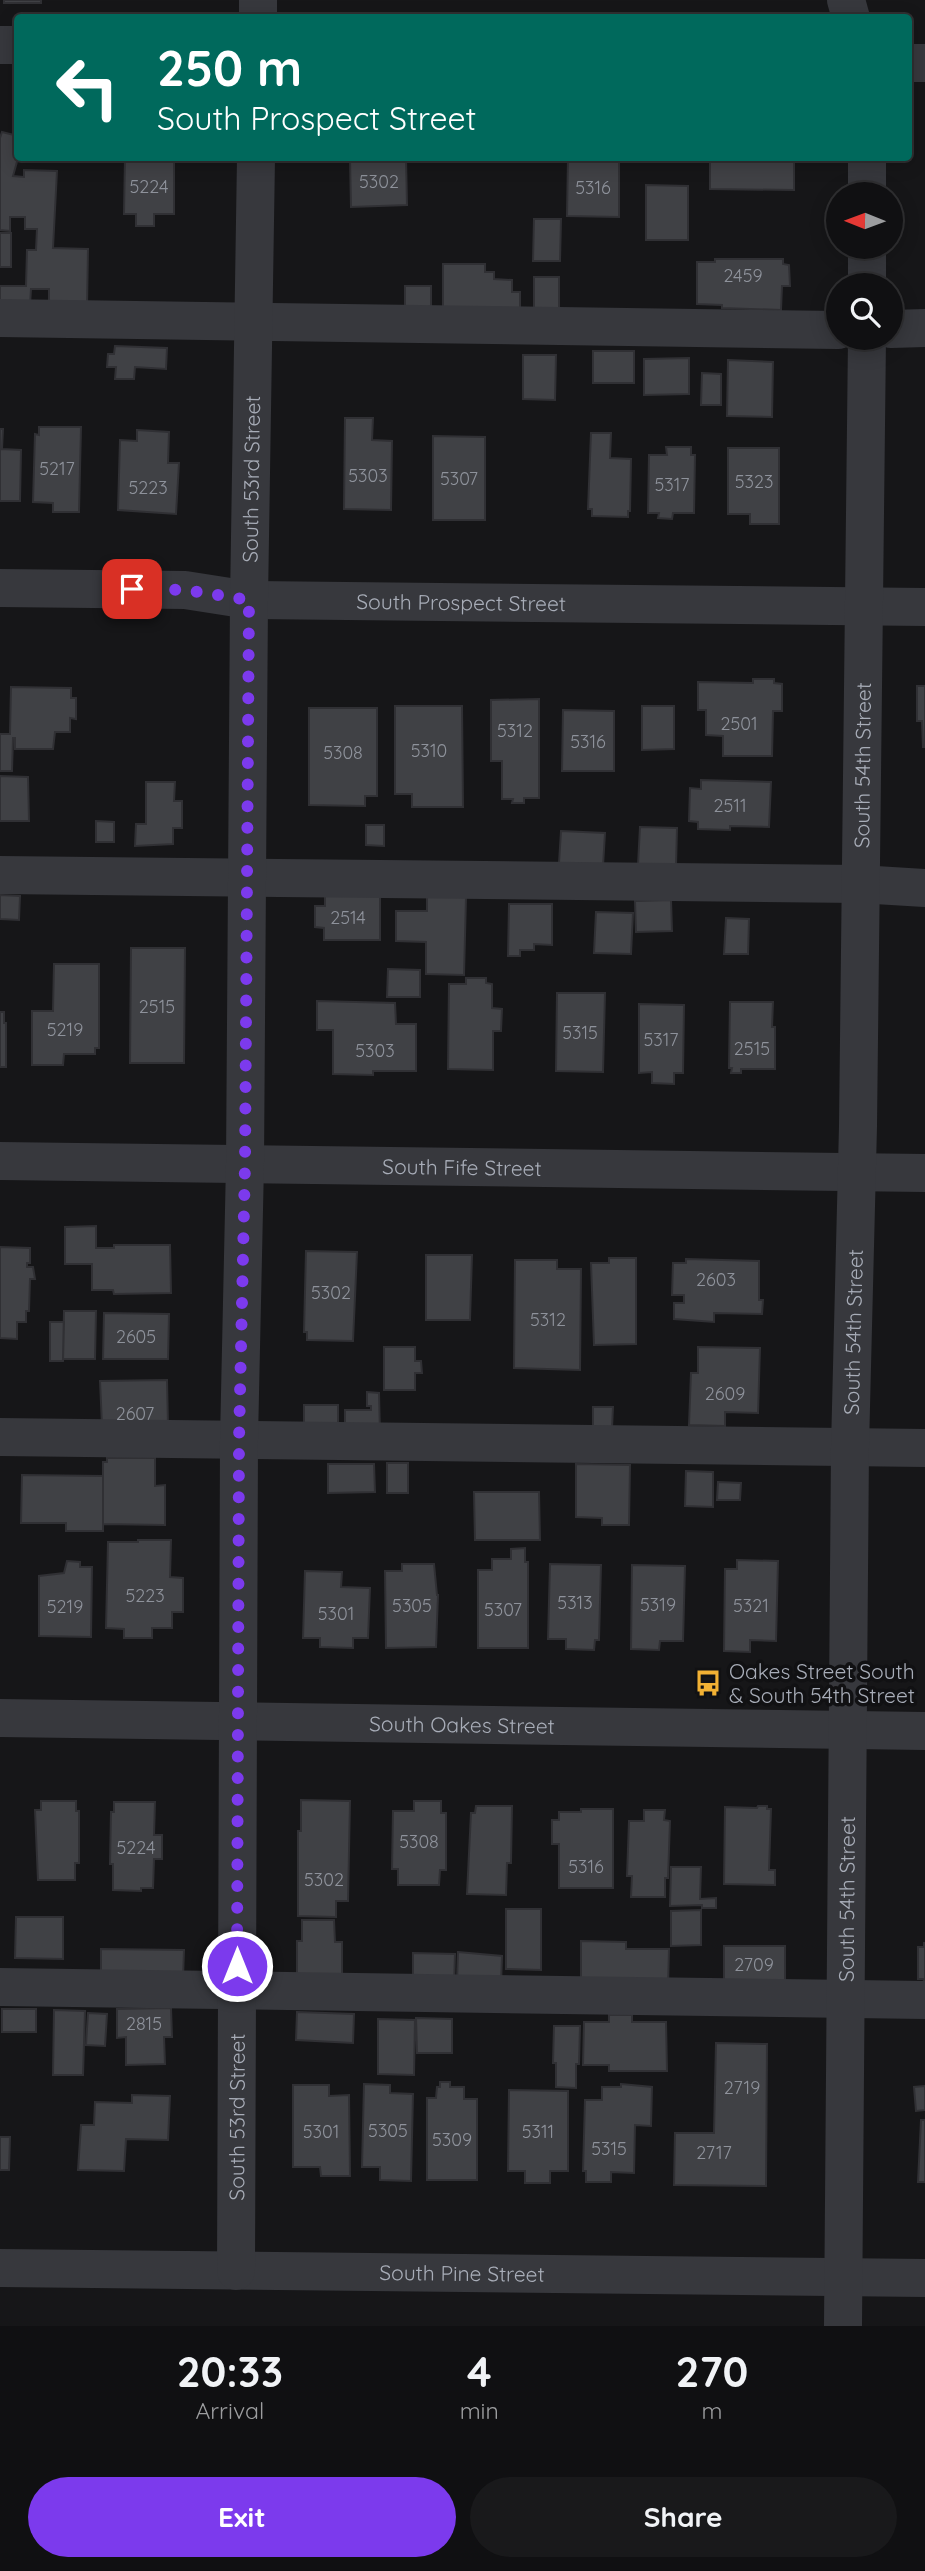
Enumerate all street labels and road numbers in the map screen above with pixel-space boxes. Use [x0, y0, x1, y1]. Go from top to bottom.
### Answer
street label: South 53rd Street [237, 395, 265, 563]
street label: South Prospect Street [356, 588, 566, 616]
street label: South 54th Street [848, 682, 876, 848]
street label: South Fife Street [382, 1153, 542, 1181]
street label: South 54th Street [838, 1249, 868, 1415]
street label: South Oakes Street [369, 1710, 555, 1739]
street label: South 54th Street [833, 1816, 860, 1982]
street label: South 53rd Street [223, 2033, 250, 2201]
street label: South Pine Street [379, 2259, 545, 2287]

